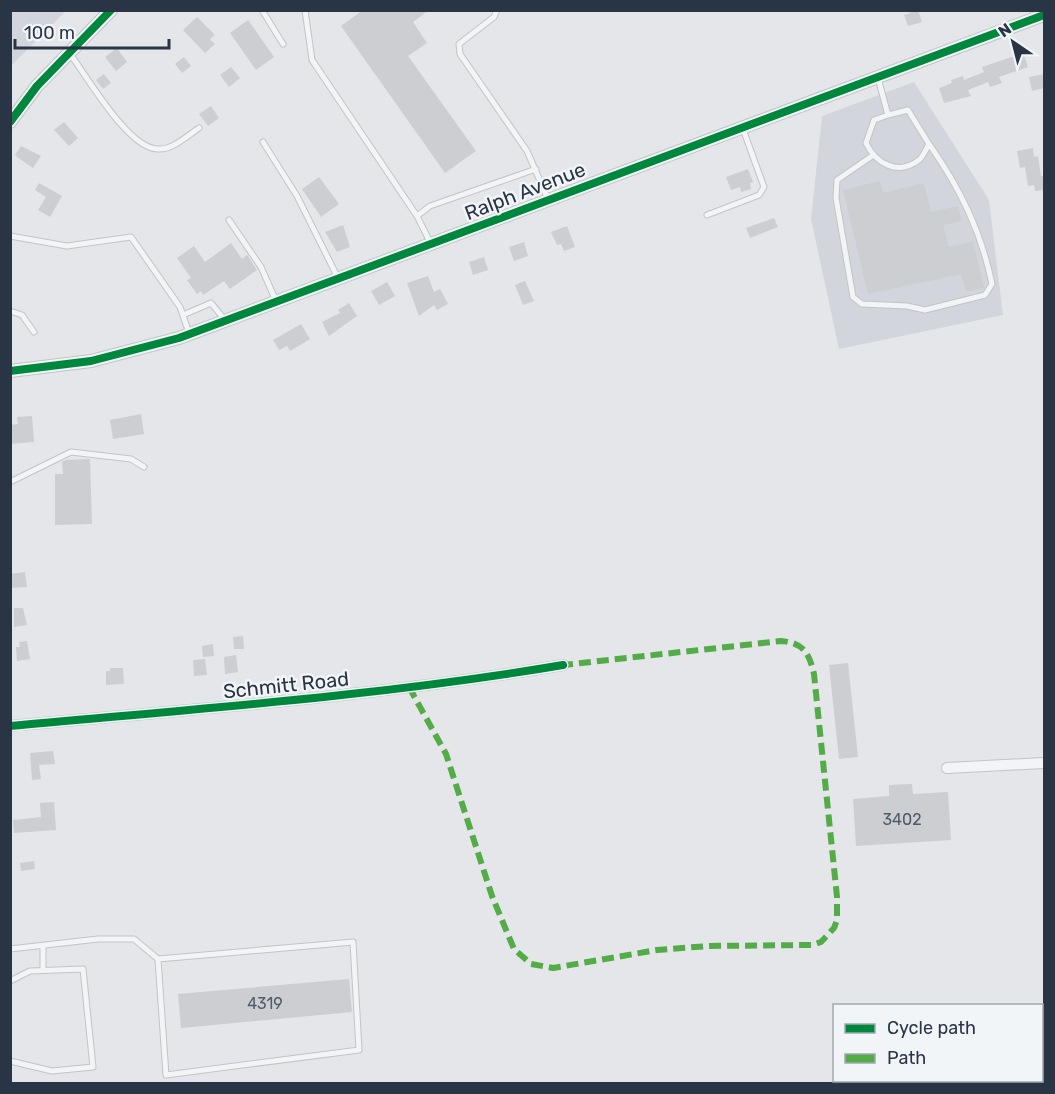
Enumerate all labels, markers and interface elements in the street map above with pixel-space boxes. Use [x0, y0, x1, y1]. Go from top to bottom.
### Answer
scale bar [15, 12, 170, 50]
north arrow [983, 12, 1043, 72]
text: N [995, 19, 1015, 41]
text: 100 m [24, 22, 75, 44]
street label: Ralph Avenue [461, 157, 589, 225]
street label: Schmitt Road [222, 666, 350, 704]
house number: 3402 [882, 810, 922, 829]
house number: 4319 [247, 994, 283, 1013]
legend [833, 1004, 1043, 1082]
text: Cycle path [887, 1017, 976, 1039]
text: Path [887, 1047, 926, 1069]

